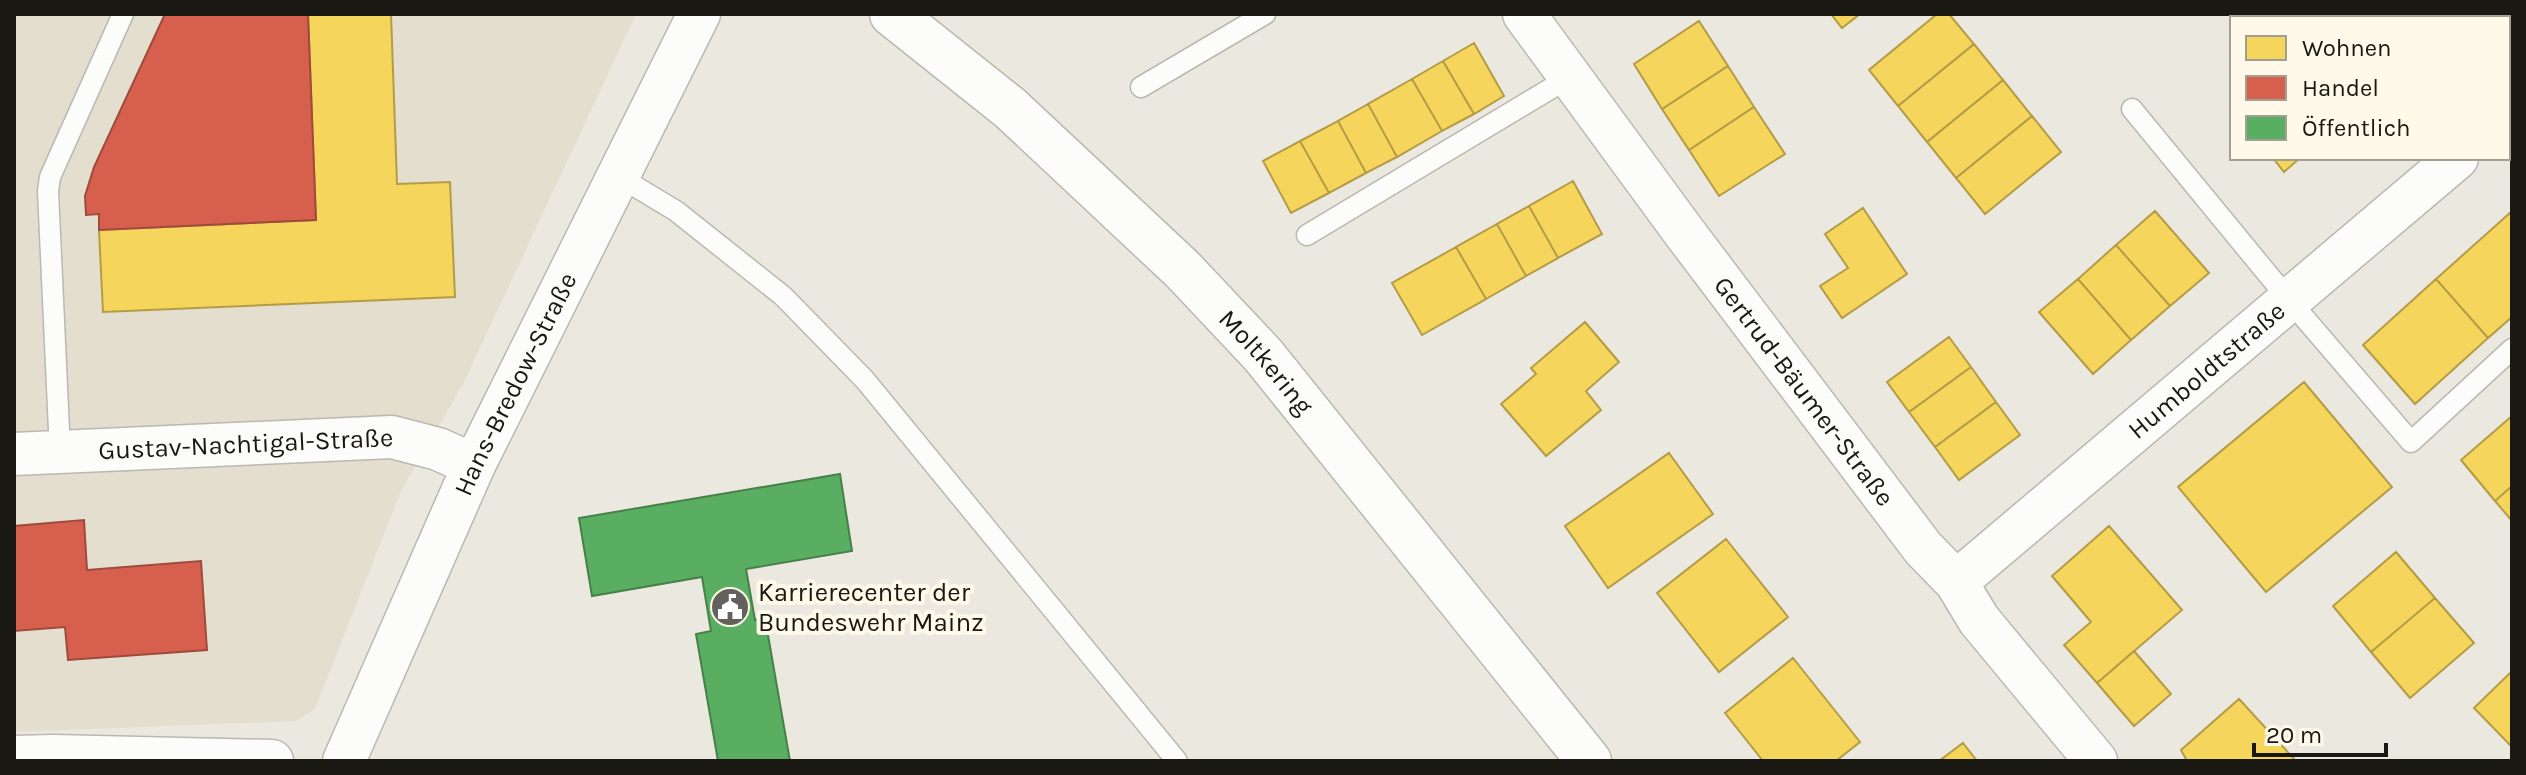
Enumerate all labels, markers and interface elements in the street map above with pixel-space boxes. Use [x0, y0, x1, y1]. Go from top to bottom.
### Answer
legend [2230, 16, 2510, 160]
text: Wohnen [2302, 34, 2392, 62]
text: Handel [2302, 74, 2379, 102]
text: Öffentlich [2302, 114, 2411, 142]
street label: Hans-Bredow-Straße [447, 267, 584, 501]
street label: Gertrud-Bäumer-Straße [1707, 271, 1901, 512]
street label: Humboldtstraße [2122, 295, 2292, 446]
street label: Moltkering [1212, 303, 1320, 421]
street label: Gustav-Nachtigal-Straße [98, 422, 394, 466]
place label: Karrierecenter der Bundeswehr Mainz [758, 577, 984, 638]
public building icon: Karrierecenter der Bundeswehr Mainz [709, 586, 751, 628]
scale bar [2254, 707, 2386, 757]
text: 20 m [2266, 721, 2322, 749]

